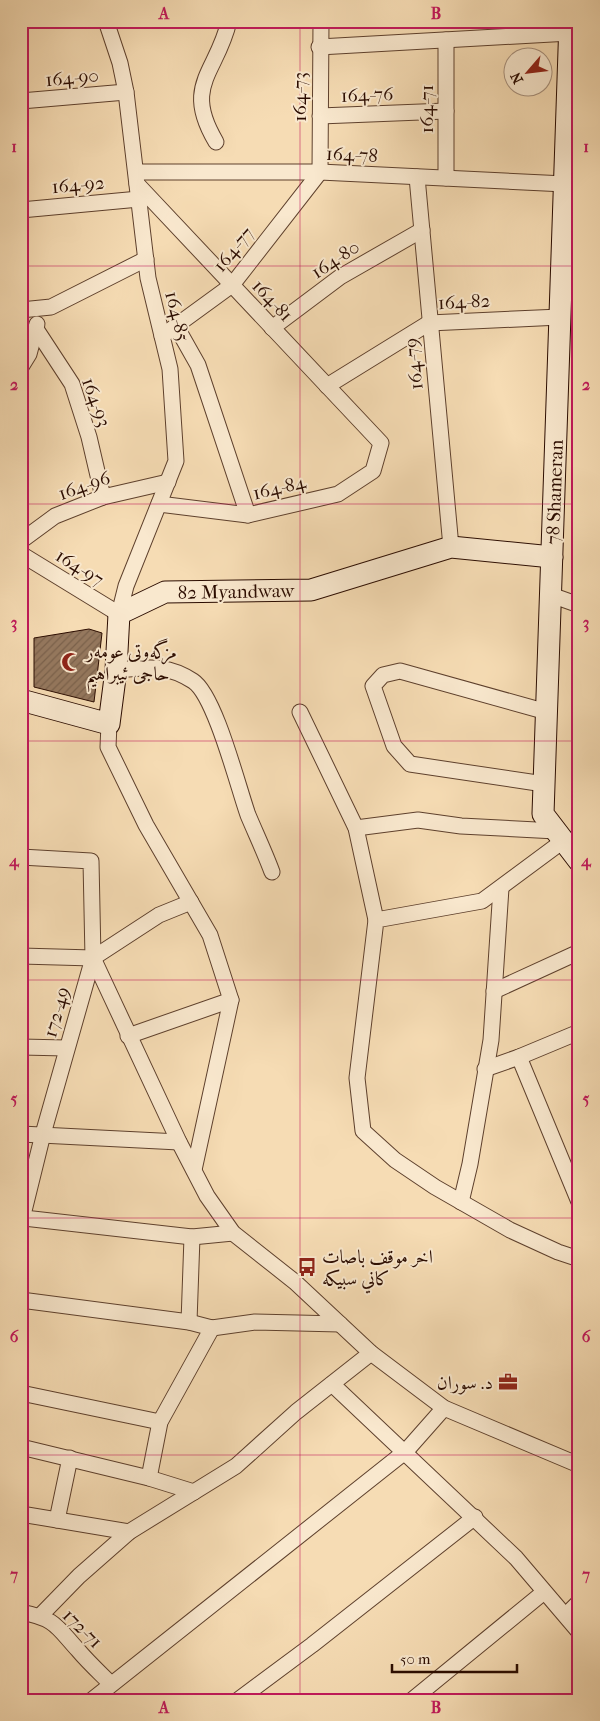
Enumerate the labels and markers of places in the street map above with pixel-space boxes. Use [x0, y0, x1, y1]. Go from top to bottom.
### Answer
place label: مزگەوتی عومەر حاجی ئیبراهیم [84, 638, 177, 693]
mosque icon: مزگەوتی عومەر حاجی ئیبراهیم [60, 651, 82, 673]
place label: اخر موقف باصات كاني سبيكه [322, 1246, 433, 1294]
bus stop icon: اخر موقف باصات كاني سبيكه [296, 1256, 318, 1278]
office icon: د. سوران [497, 1371, 519, 1393]
place label: د. سوران [437, 1372, 493, 1395]

